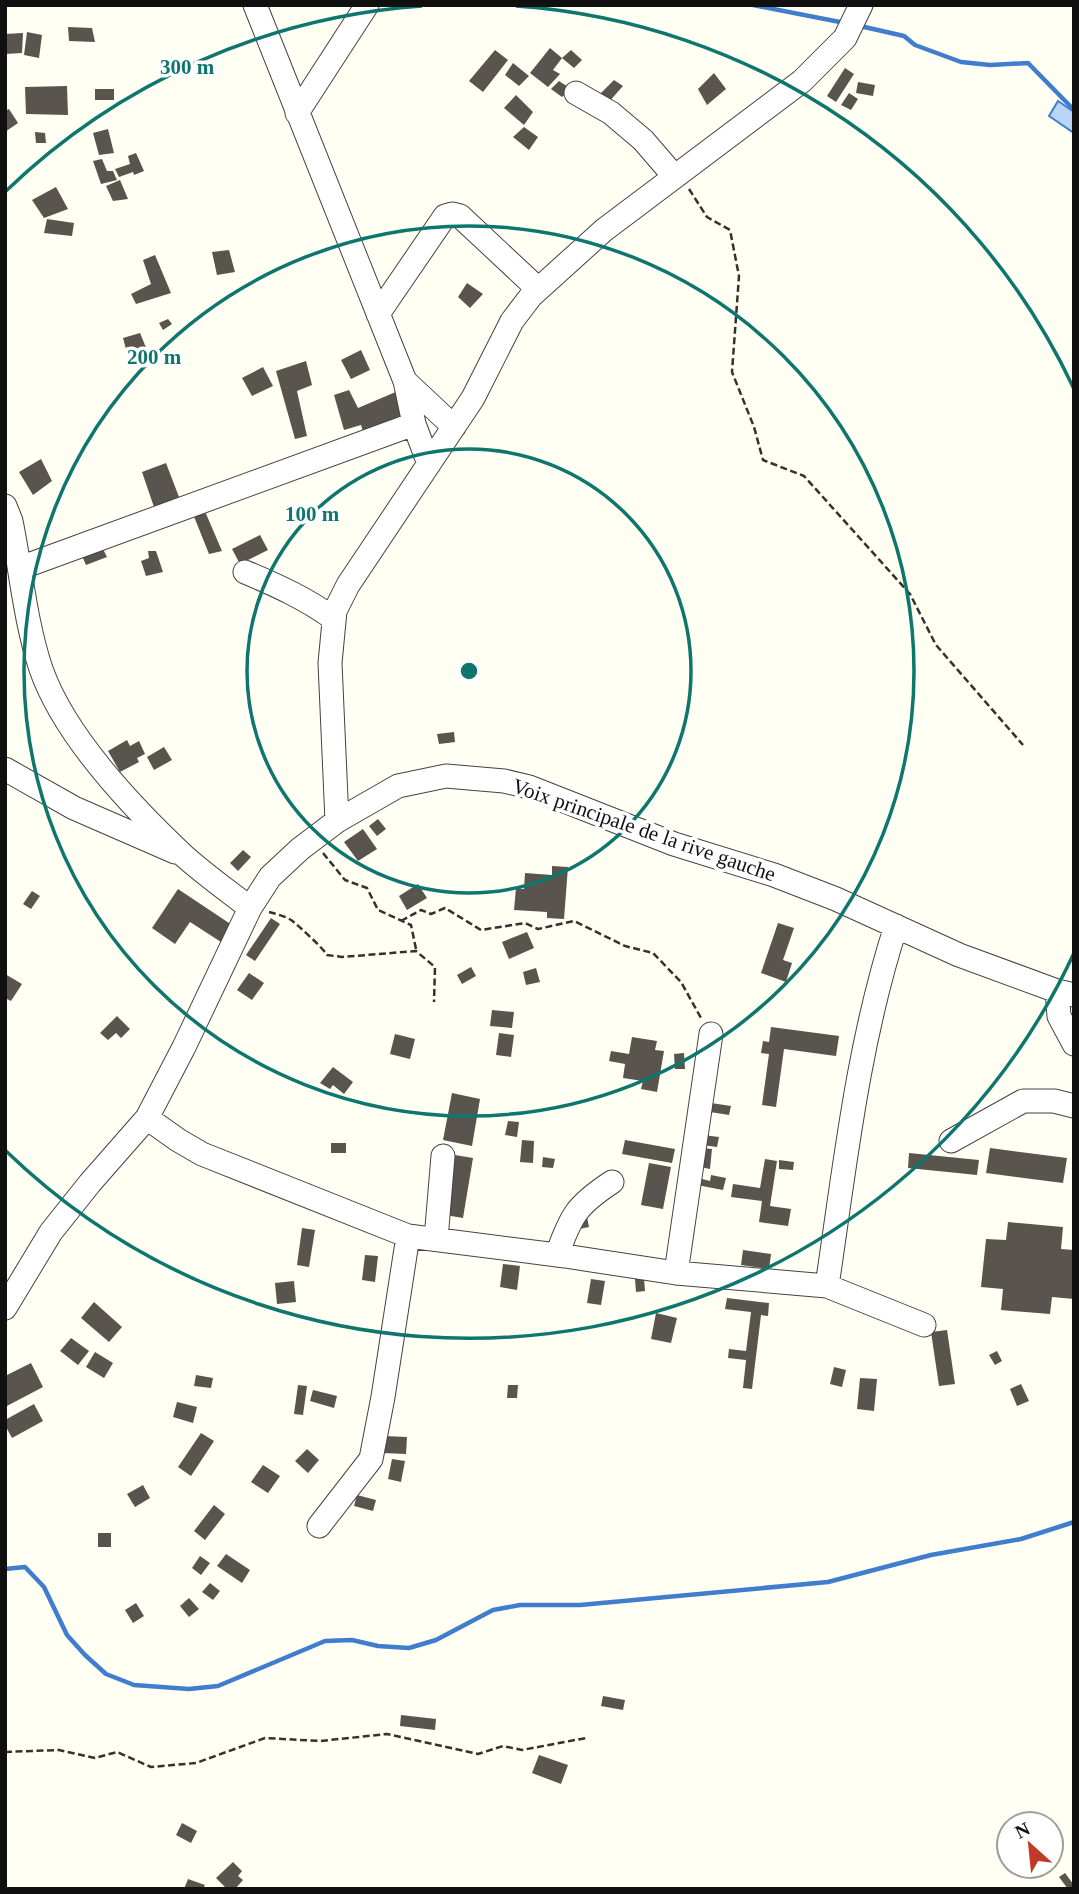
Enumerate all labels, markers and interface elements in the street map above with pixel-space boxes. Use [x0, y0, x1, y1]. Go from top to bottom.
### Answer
text: 300 m [160, 55, 215, 79]
text: 200 m [127, 345, 182, 369]
text: 100 m [285, 502, 340, 526]
centre of rings [457, 659, 481, 683]
street label: Voix principale de la rive gauche [509, 774, 779, 886]
north arrow [995, 1810, 1065, 1880]
text: N [1012, 1818, 1034, 1843]

